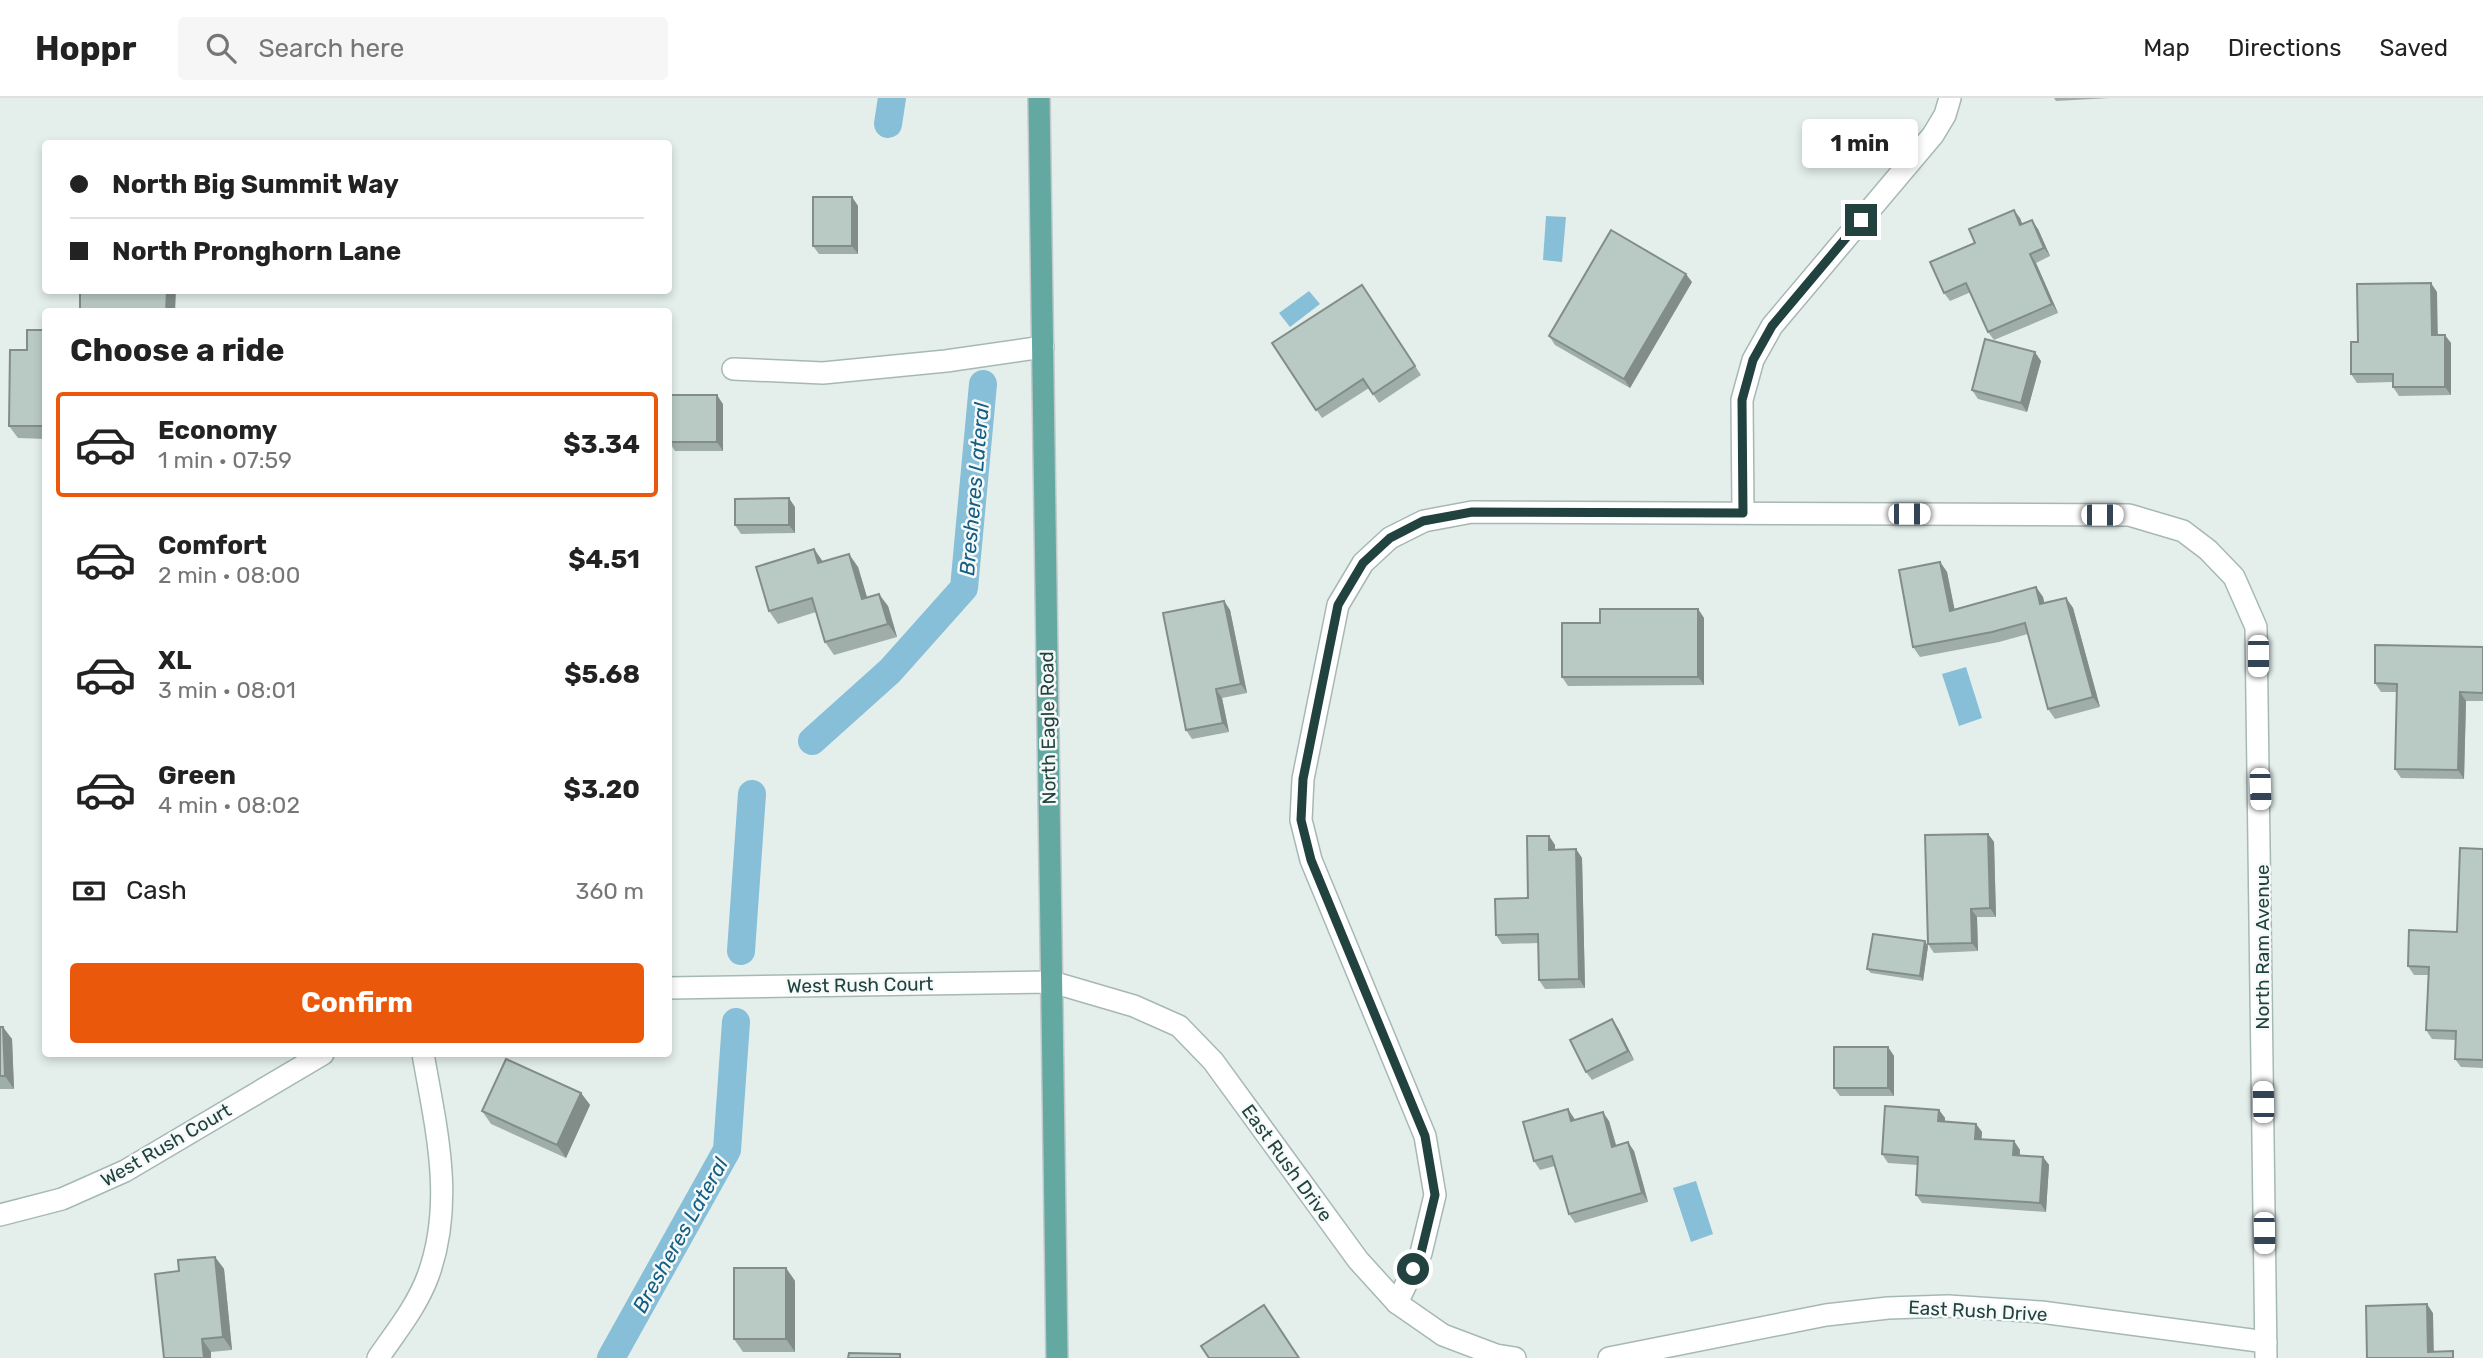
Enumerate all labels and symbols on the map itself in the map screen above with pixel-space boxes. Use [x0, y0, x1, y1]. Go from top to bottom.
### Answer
callout: 1 min [1803, 118, 1919, 167]
route end [1845, 204, 1877, 236]
water label: Bresheres Lateral [954, 401, 994, 577]
car [1889, 504, 1931, 525]
car [2082, 505, 2124, 526]
car [2248, 635, 2269, 677]
street label: North Eagle Road [1035, 651, 1061, 805]
car [2249, 768, 2272, 810]
street label: North Ram Avenue [2251, 864, 2274, 1030]
street label: West Rush Court [786, 972, 934, 998]
car [2253, 1081, 2274, 1123]
street label: West Rush Court [97, 1098, 236, 1192]
street label: East Rush Drive [1237, 1100, 1337, 1226]
water label: Bresheres Lateral [627, 1152, 733, 1317]
car [2254, 1212, 2275, 1254]
route start [1397, 1253, 1429, 1285]
street label: East Rush Drive [1908, 1296, 2048, 1326]

